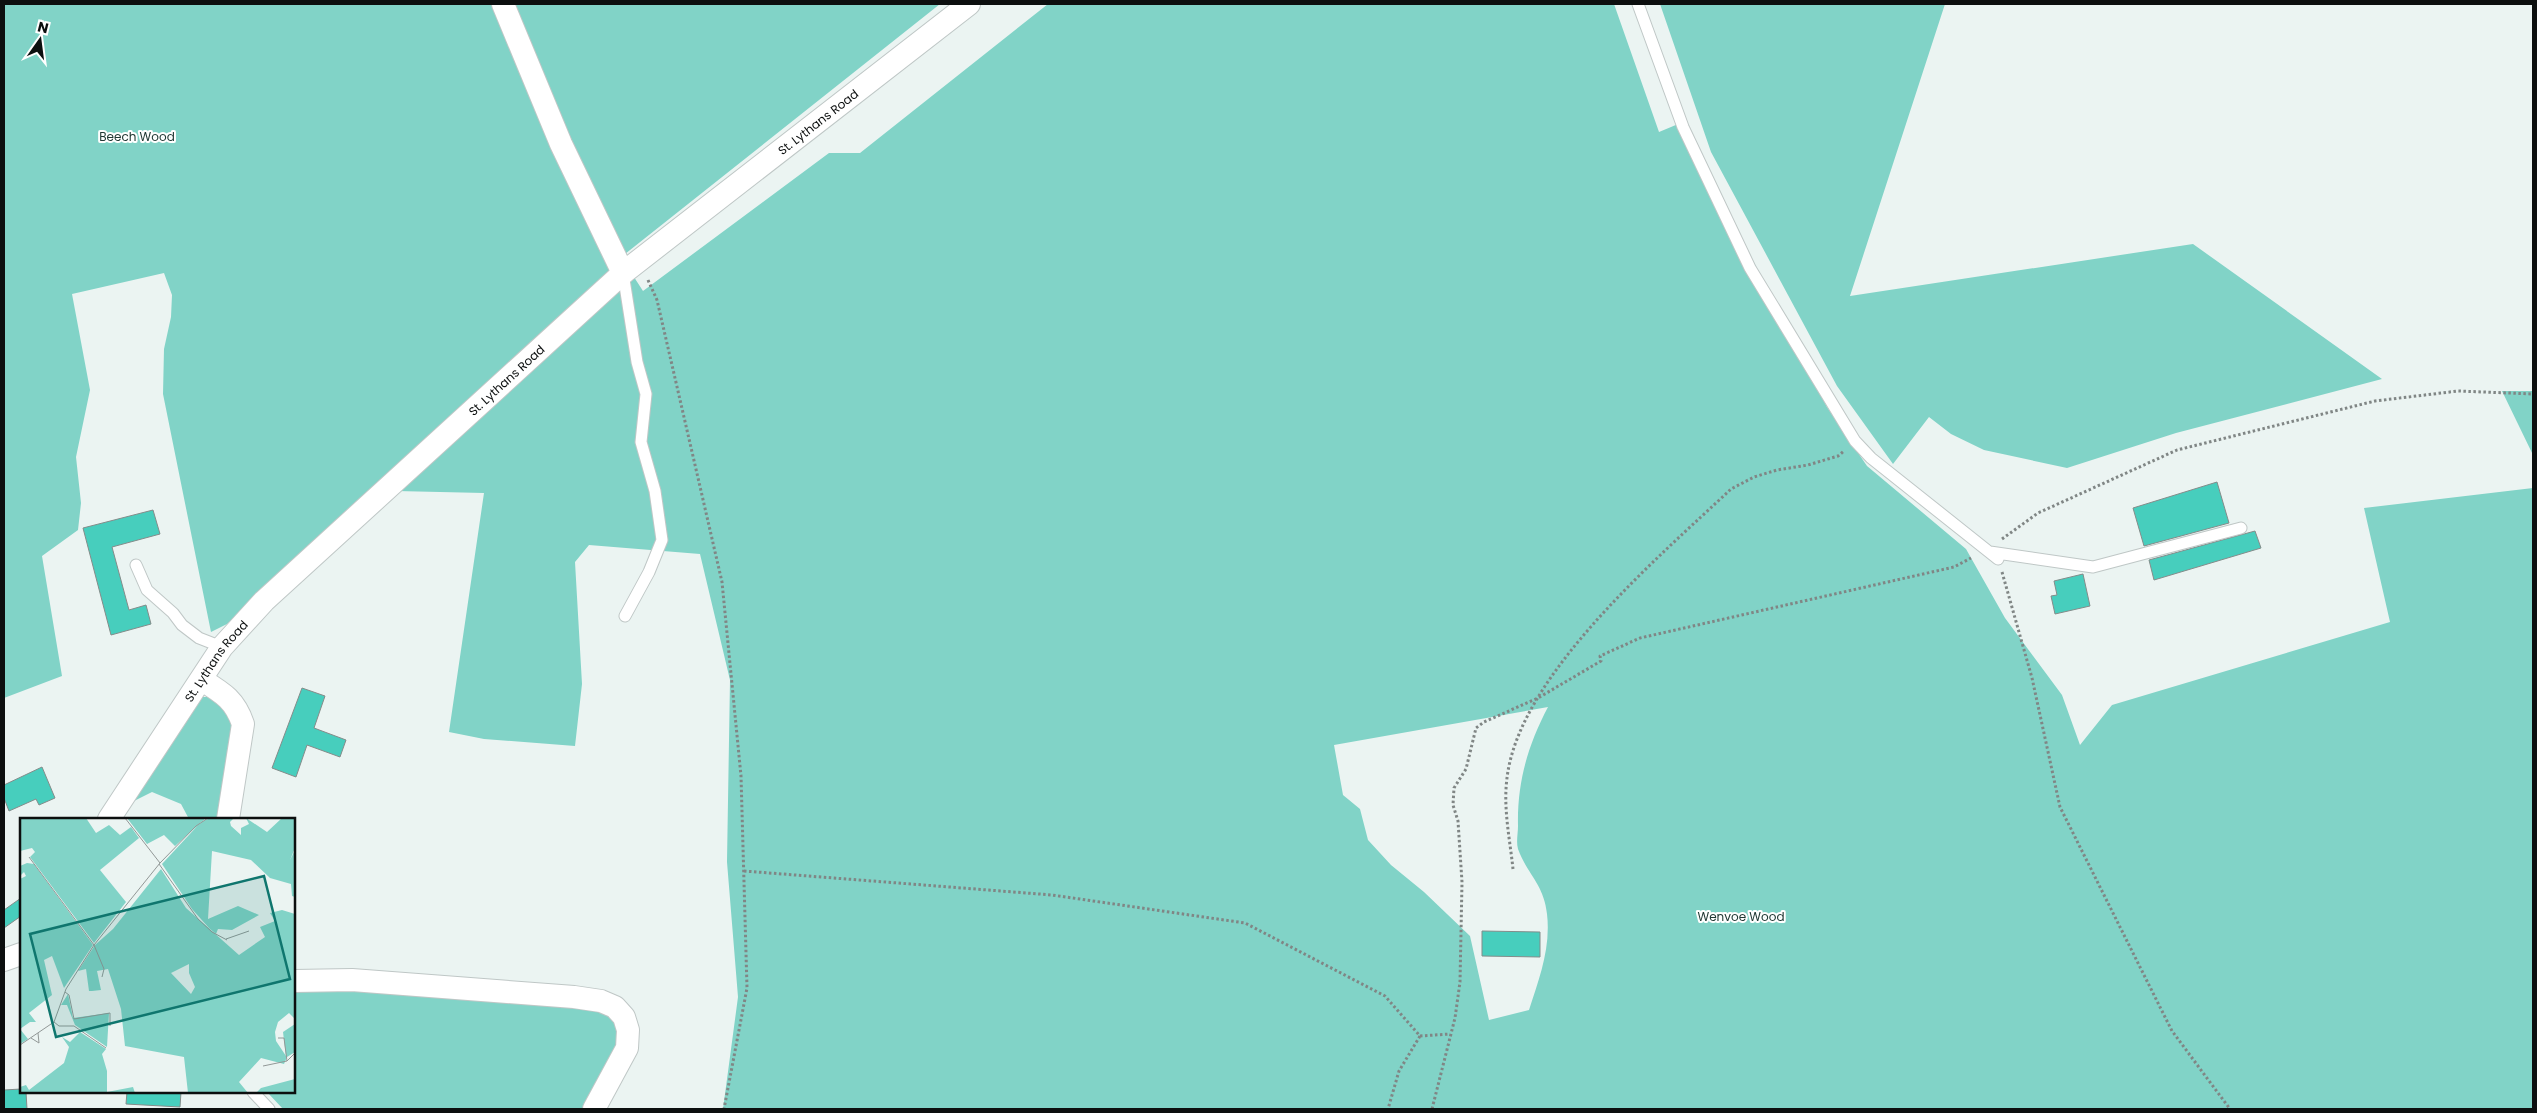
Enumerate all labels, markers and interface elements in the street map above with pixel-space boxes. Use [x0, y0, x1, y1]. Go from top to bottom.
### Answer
north arrow [15, 15, 65, 65]
text: N [36, 16, 51, 38]
street label: St. Lythans Road [774, 85, 862, 158]
park label: Beech Wood [99, 128, 175, 145]
street label: St. Lythans Road [464, 341, 548, 419]
street label: St. Lythans Road [180, 616, 251, 705]
inset map [20, 818, 295, 1093]
park label: Wenvoe Wood [1697, 908, 1785, 925]

